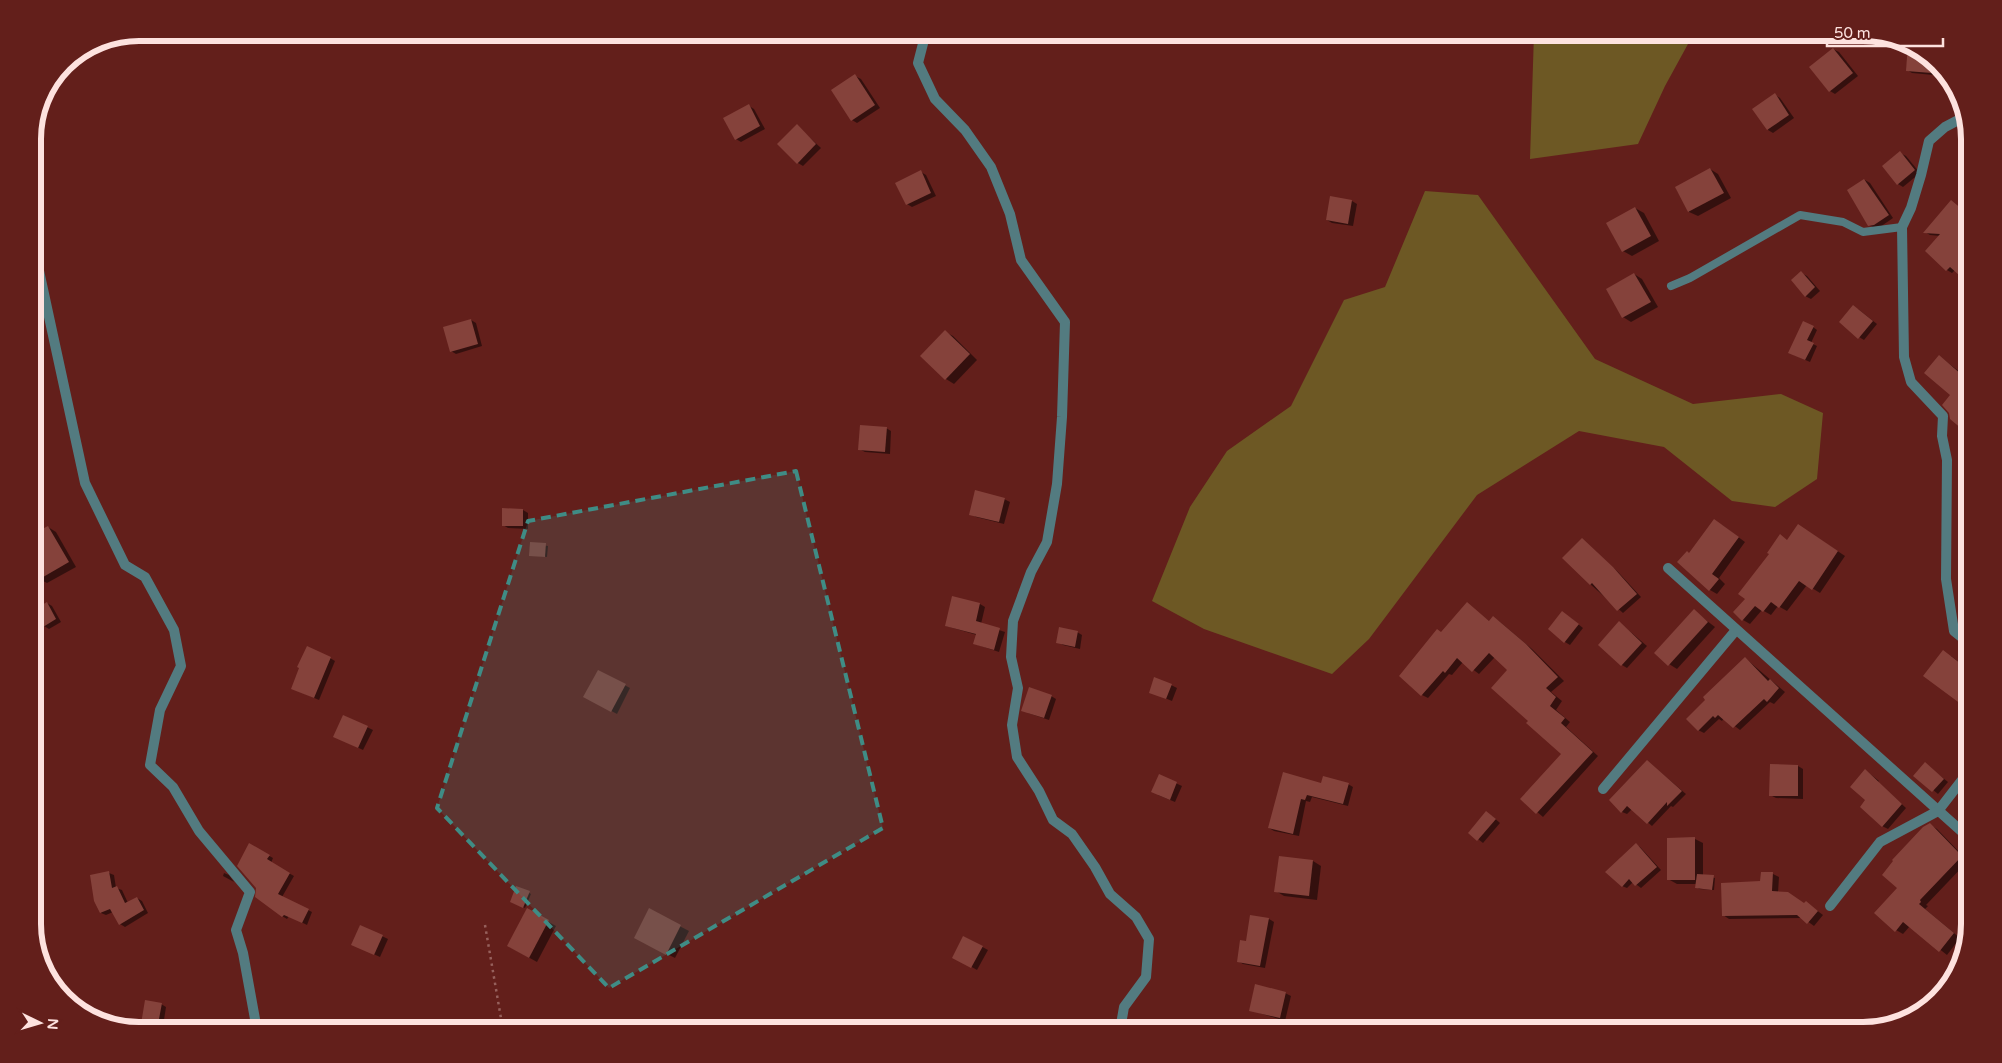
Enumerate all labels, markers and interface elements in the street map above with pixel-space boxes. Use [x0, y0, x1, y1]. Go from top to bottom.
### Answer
scale bar [1827, 15, 1943, 47]
text: 50 m [1834, 24, 1871, 42]
north arrow [15, 998, 65, 1048]
text: N [43, 1018, 61, 1030]

